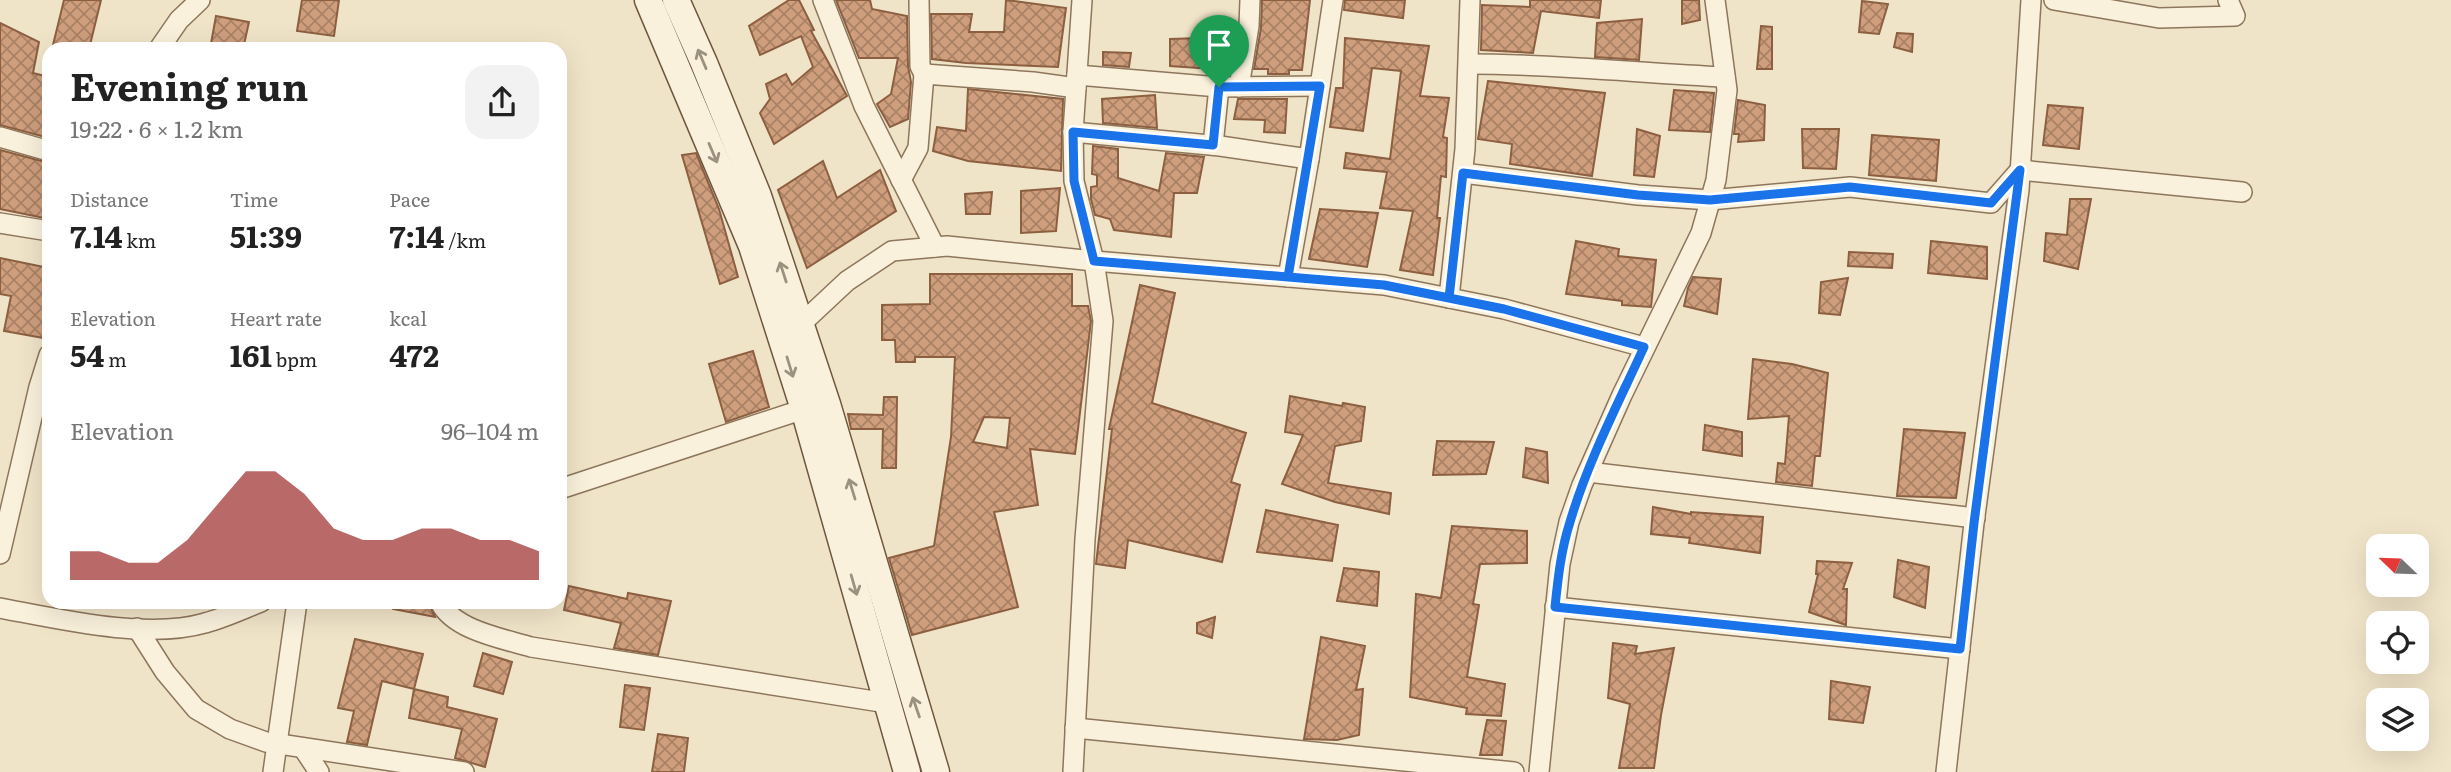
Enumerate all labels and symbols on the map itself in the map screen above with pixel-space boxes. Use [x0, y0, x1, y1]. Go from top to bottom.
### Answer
pin [1189, 15, 1249, 87]
one-way arrow [695, 49, 708, 71]
one-way arrow [708, 142, 721, 163]
one-way arrow [776, 261, 789, 283]
one-way arrow [785, 355, 798, 377]
one-way arrow [845, 478, 858, 500]
north arrow [2366, 534, 2429, 597]
one-way arrow [848, 574, 861, 596]
one-way arrow [909, 696, 921, 718]

